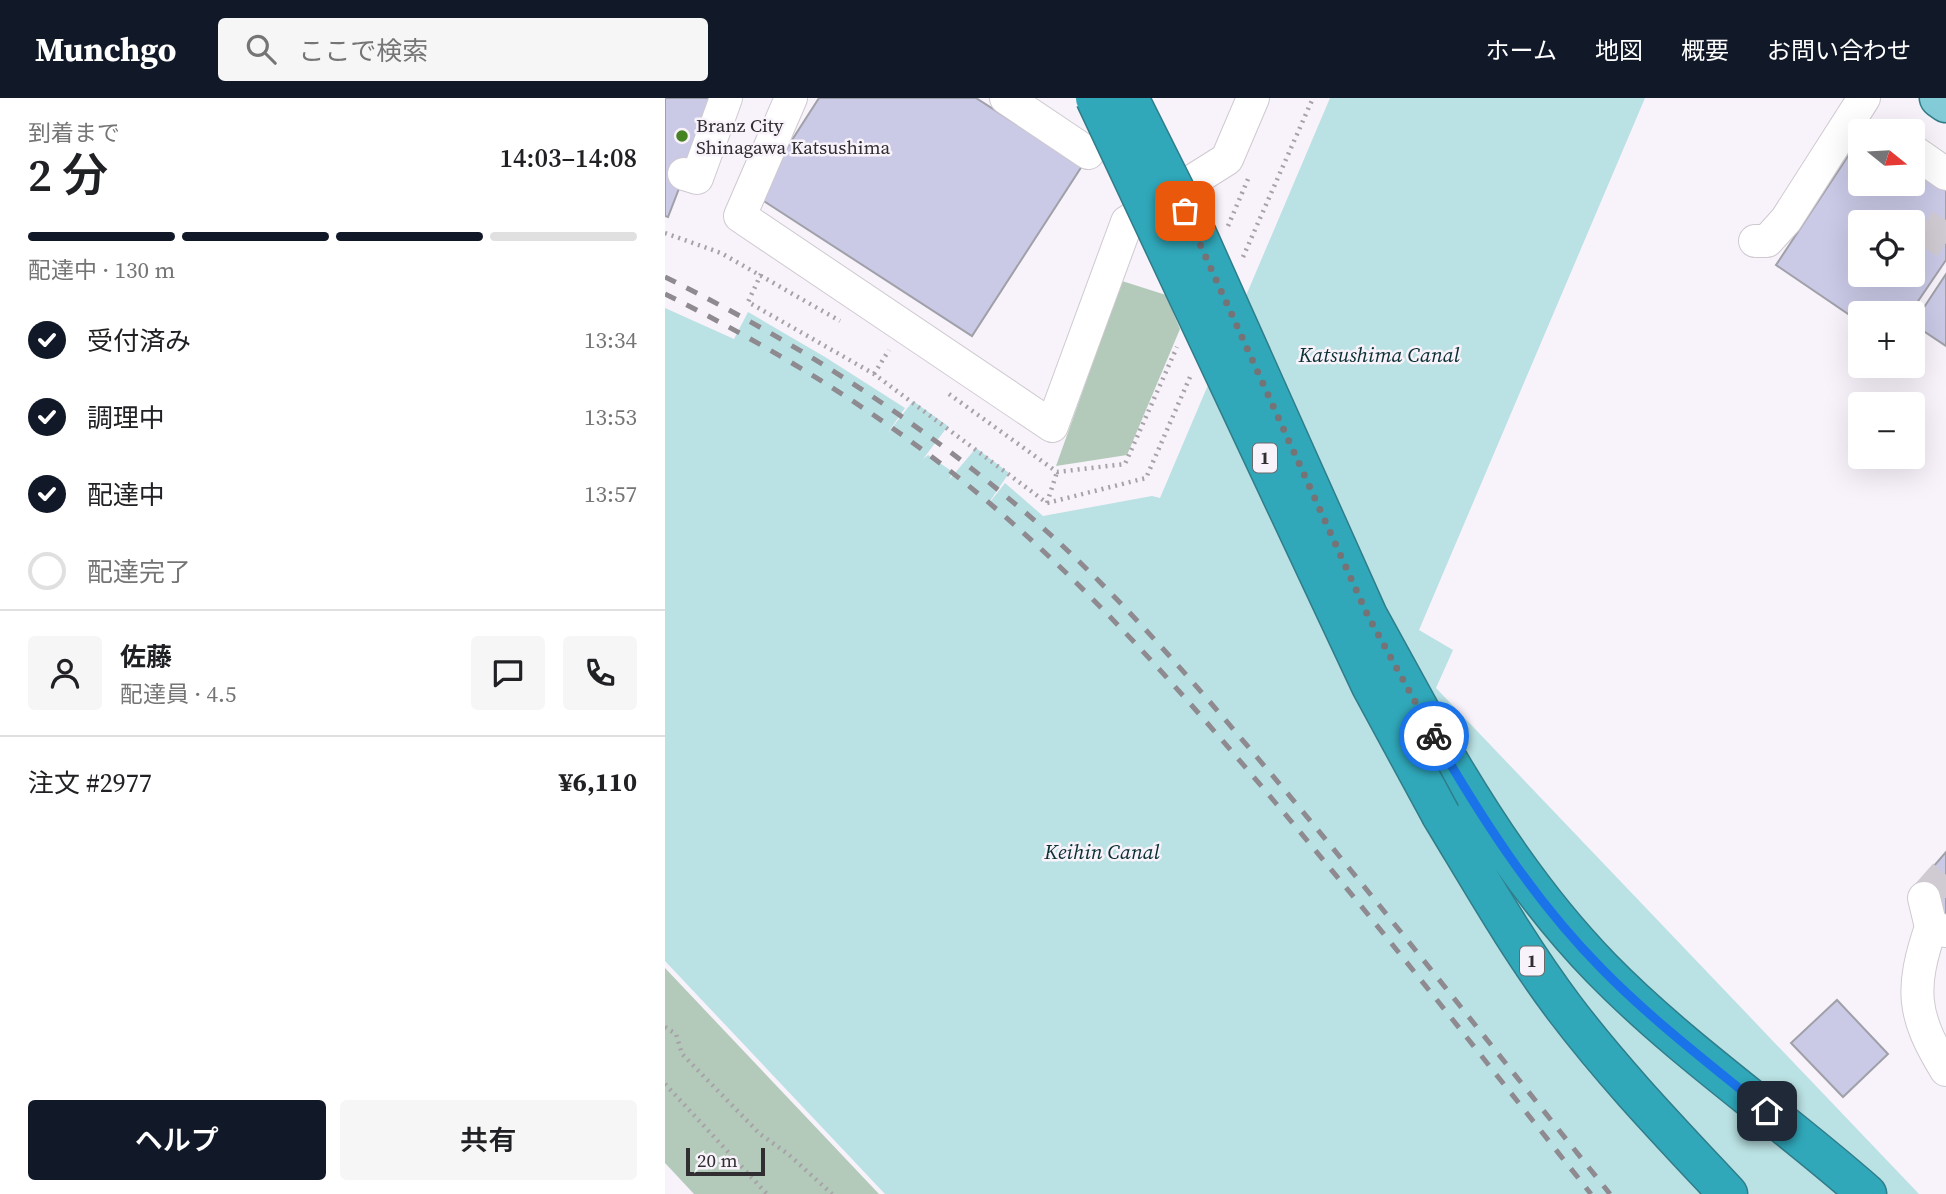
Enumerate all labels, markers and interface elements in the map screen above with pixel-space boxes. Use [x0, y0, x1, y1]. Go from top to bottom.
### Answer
search box [218, 18, 708, 81]
text: Munchgo [35, 27, 176, 72]
icon: search [242, 30, 280, 68]
text: ここで検索 [298, 33, 428, 69]
text: ホーム [1486, 34, 1557, 67]
text: 地図 [1595, 34, 1643, 67]
text: 概要 [1681, 34, 1729, 67]
text: お問い合わせ [1767, 34, 1911, 67]
place label: Branz City Shinagawa Katsushima [696, 112, 891, 160]
text: 到着まで [28, 117, 120, 149]
north arrow [1848, 119, 1925, 196]
map controls [1848, 119, 1925, 469]
marker: Branz City Shinagawa Katsushima [674, 128, 690, 144]
text: 14:03–14:08 [500, 140, 637, 176]
text: 2 分 [28, 143, 108, 206]
pin [1155, 181, 1215, 241]
icon: bag [1166, 192, 1204, 230]
button: locate [1848, 210, 1925, 287]
text: 配達中 · 130 m [28, 254, 175, 286]
button: + [1848, 301, 1925, 378]
icon: check [28, 321, 66, 359]
text: 受付済み [87, 323, 191, 359]
text: 13:34 [584, 324, 637, 356]
water label: Katsushima Canal [1297, 340, 1460, 369]
button: − [1848, 392, 1925, 469]
icon: check [28, 398, 66, 436]
text: 調理中 [87, 400, 165, 436]
text: 13:53 [584, 401, 637, 433]
road number: 1 [1253, 444, 1277, 472]
icon: check [28, 475, 66, 513]
text: 配達中 [87, 477, 165, 513]
text: 13:57 [584, 478, 637, 510]
text: 配達完了 [87, 554, 191, 590]
button: person [28, 636, 102, 710]
button: chat [471, 636, 545, 710]
button: phone [563, 636, 637, 710]
text: 佐藤 [120, 639, 172, 675]
text: 配達員 · 4.5 [120, 678, 237, 710]
courier [1399, 701, 1469, 771]
icon: bike [1415, 717, 1453, 755]
text: ¥6,110 [559, 764, 637, 800]
text: 注文 #2977 [28, 765, 152, 801]
water label: Keihin Canal [1043, 837, 1160, 866]
road number: 1 [1520, 946, 1544, 976]
pin [1737, 1081, 1797, 1141]
icon: home [1748, 1092, 1786, 1130]
button: ヘルプ [28, 1100, 326, 1180]
button: 共有 [340, 1100, 637, 1180]
scale bar [686, 1145, 765, 1177]
text: 20 m [697, 1147, 738, 1173]

